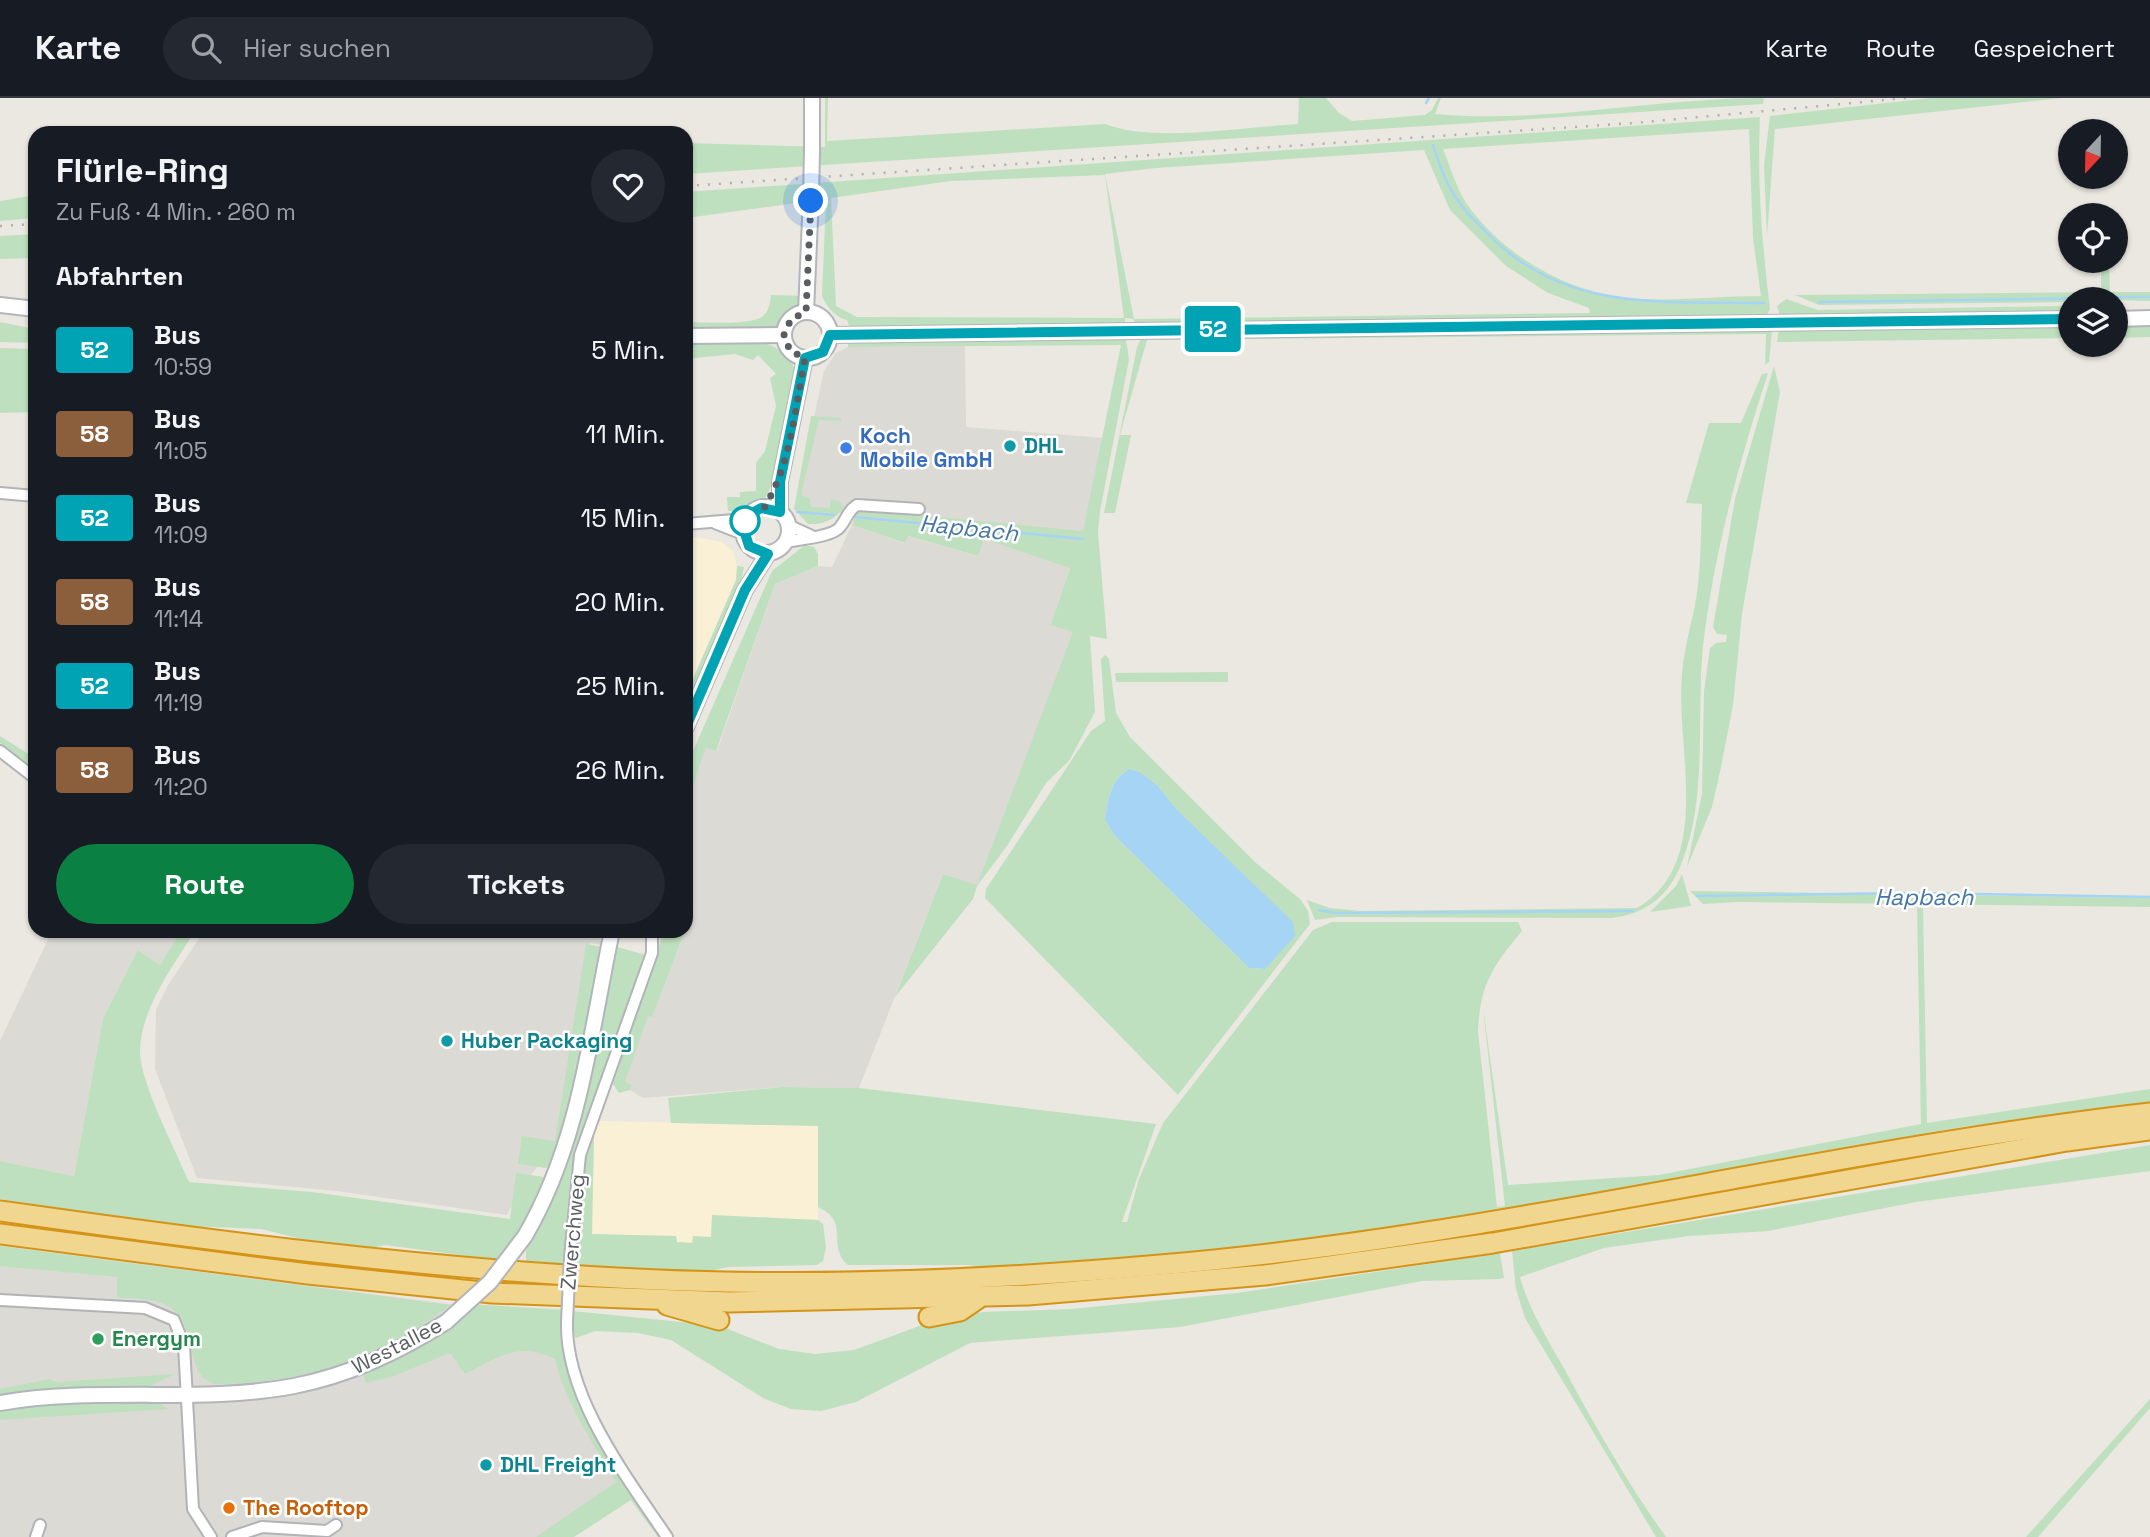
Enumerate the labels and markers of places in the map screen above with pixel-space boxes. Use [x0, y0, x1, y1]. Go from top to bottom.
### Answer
place label: Koch Mobile GmbH [860, 422, 992, 473]
place label: DHL [1024, 432, 1063, 459]
marker: DHL [1002, 438, 1018, 454]
marker: Koch Mobile GmbH [838, 440, 854, 456]
unlabelled marker [730, 506, 760, 536]
place label: Huber Packaging [461, 1027, 632, 1054]
marker: Huber Packaging [439, 1033, 455, 1049]
place label: Energym [112, 1325, 201, 1352]
marker: Energym [90, 1331, 106, 1347]
place label: DHL Freight [500, 1451, 616, 1478]
marker: DHL Freight [478, 1457, 494, 1473]
place label: The Rooftop [243, 1494, 369, 1521]
marker: The Rooftop [221, 1500, 237, 1516]

